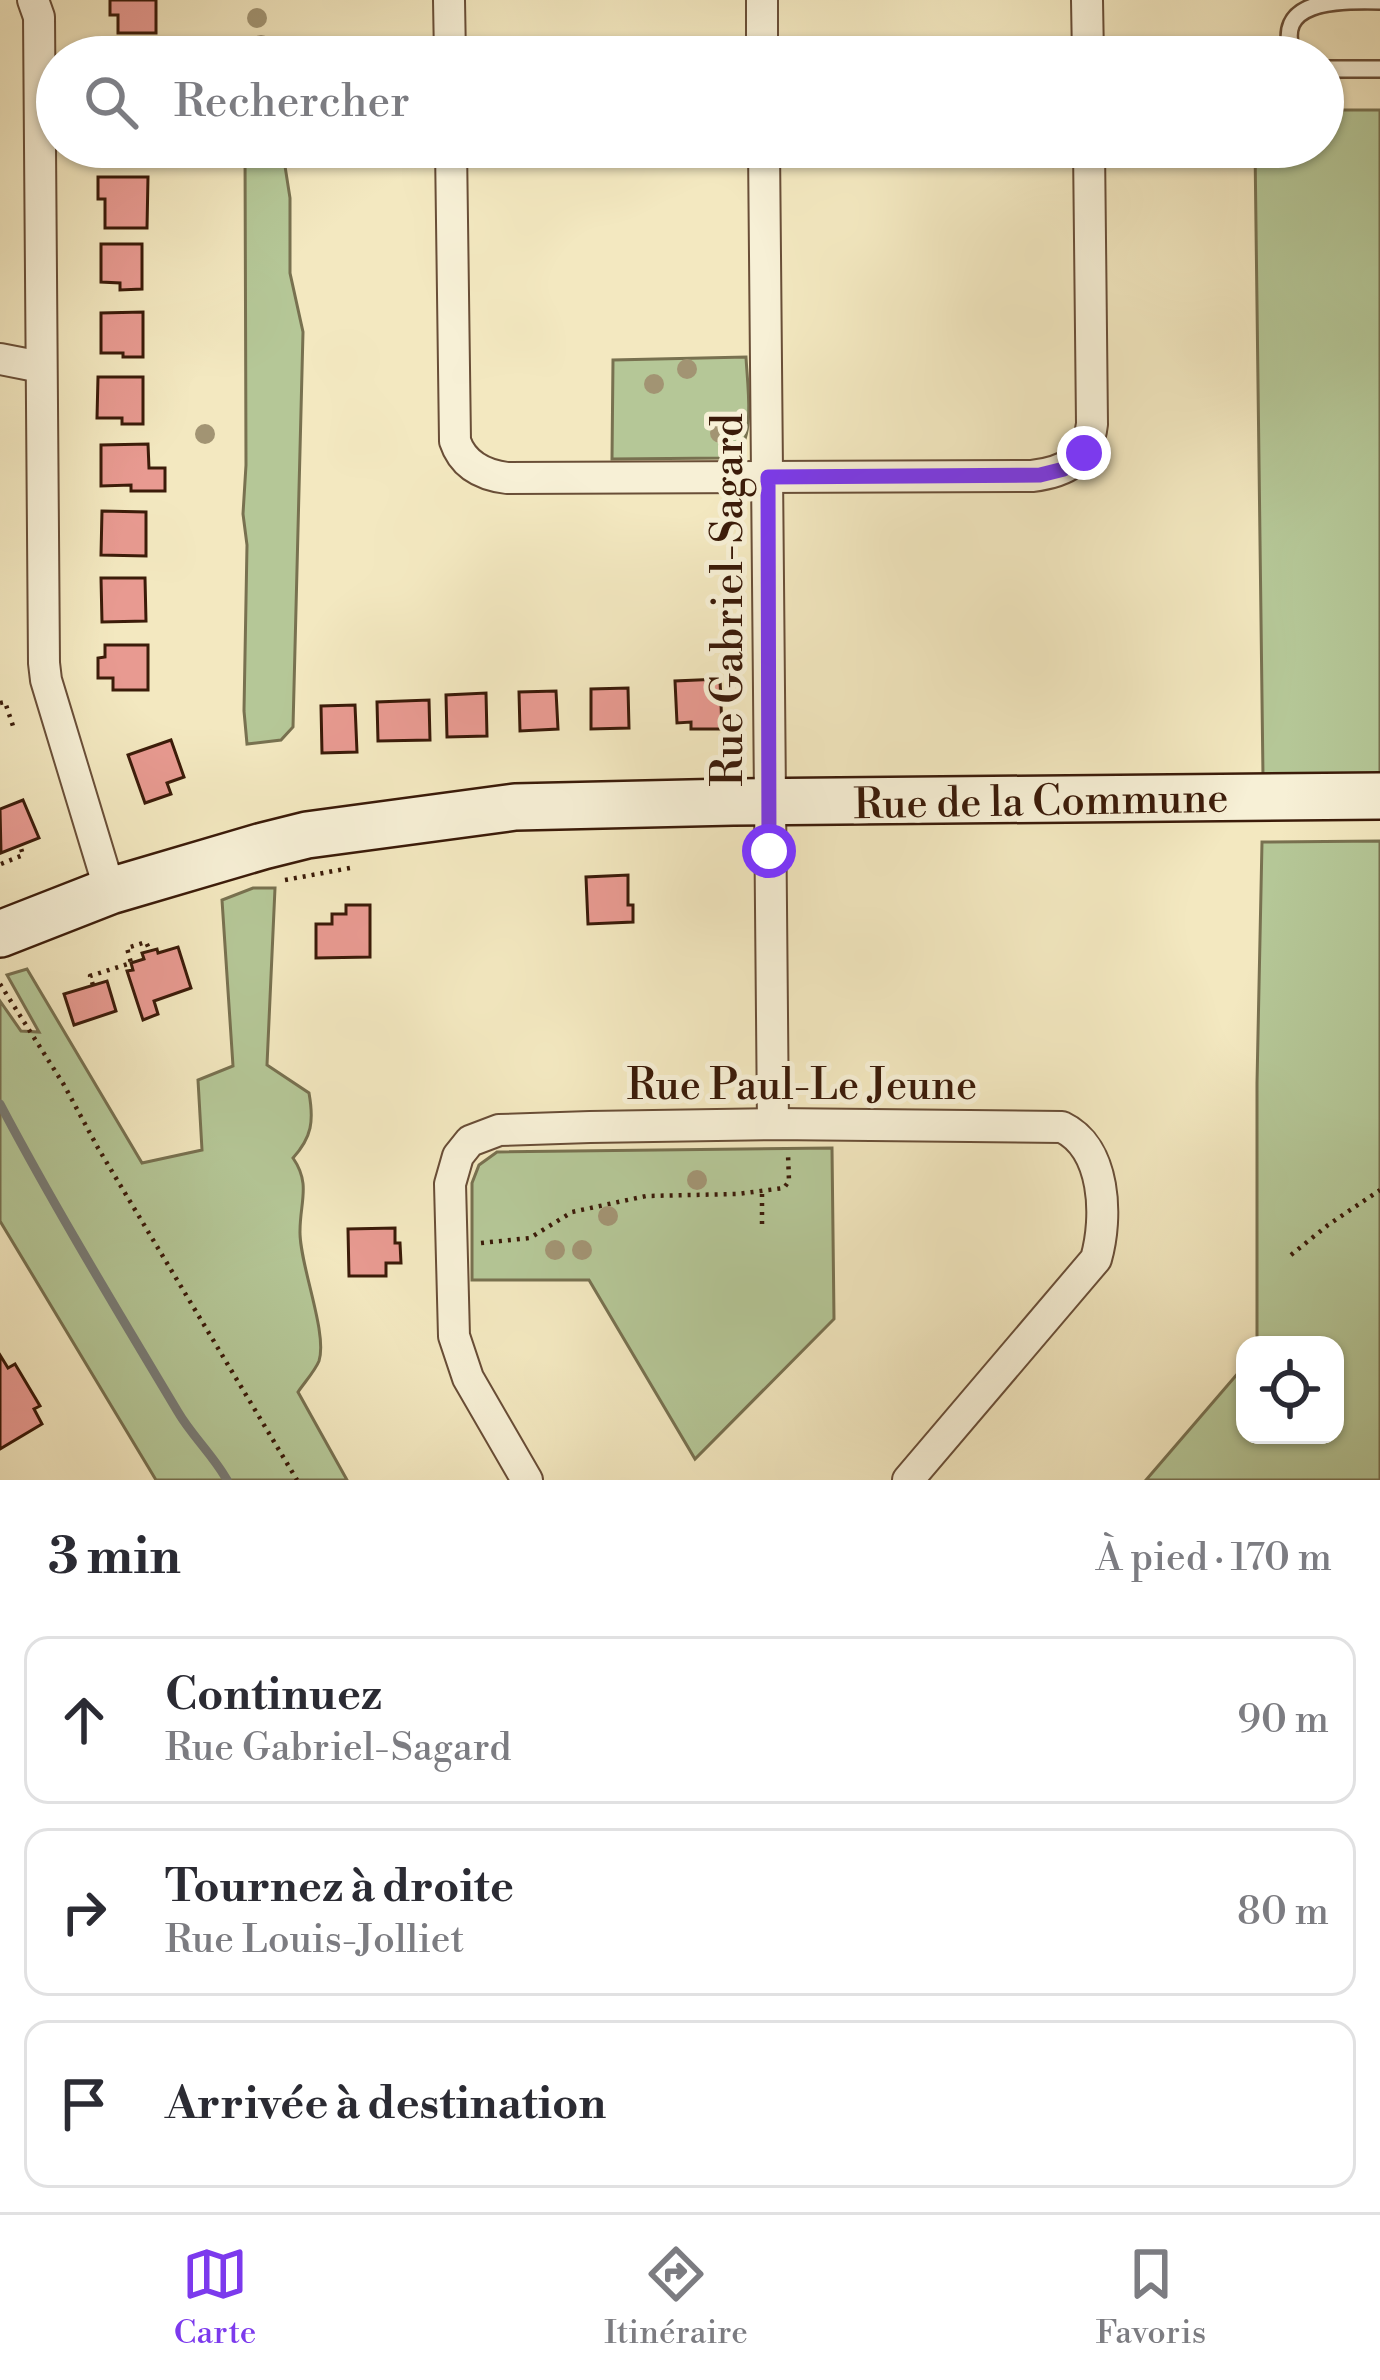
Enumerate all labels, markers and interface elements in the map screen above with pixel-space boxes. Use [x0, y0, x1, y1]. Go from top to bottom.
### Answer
search box [36, 36, 1344, 168]
icon: search [78, 69, 144, 135]
text: Rechercher [174, 74, 410, 131]
street label: Rue Gabriel-Sagard [703, 413, 757, 787]
route end [1057, 426, 1111, 480]
street label: Rue de la Commune [853, 773, 1229, 832]
route start [742, 824, 796, 878]
street label: Rue Paul-Le Jeune [627, 1060, 977, 1113]
map controls [1236, 1336, 1344, 1444]
button: locate [1236, 1336, 1344, 1444]
text: 3 min [48, 1526, 181, 1590]
text: À pied · 170 m [1096, 1534, 1332, 1583]
text: Continuez [165, 1667, 382, 1724]
icon: ahead [51, 1687, 117, 1753]
text: 90 m [1237, 1696, 1329, 1745]
text: Rue Gabriel-Sagard [165, 1724, 511, 1773]
text: Tournez à droite [165, 1859, 514, 1916]
icon: right [51, 1879, 117, 1945]
text: 80 m [1237, 1888, 1329, 1937]
text: Rue Louis-Jolliet [165, 1916, 464, 1965]
icon: arrive [51, 2071, 117, 2137]
text: Arrivée à destination [165, 2076, 606, 2133]
tab: Carte [174, 2241, 256, 2354]
tab: Itinéraire [604, 2241, 748, 2354]
tab: Favoris [1096, 2241, 1206, 2354]

